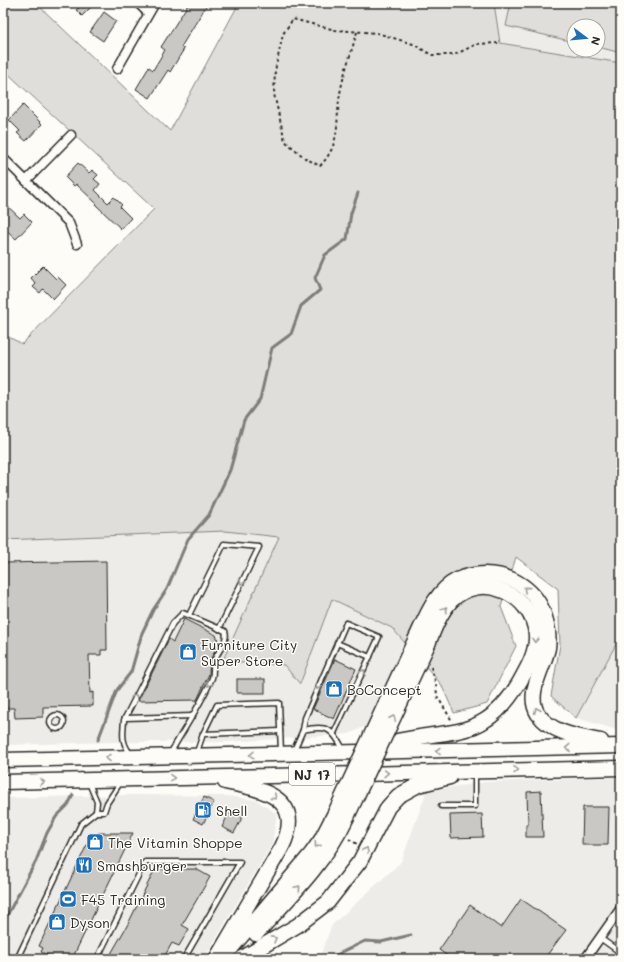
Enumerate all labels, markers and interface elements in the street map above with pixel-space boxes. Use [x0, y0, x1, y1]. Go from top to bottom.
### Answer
north arrow [566, 18, 606, 58]
text: N [588, 35, 604, 47]
one-way arrow [239, 578, 247, 586]
one-way arrow [524, 587, 531, 594]
one-way arrow [440, 606, 448, 613]
place label: Furniture City Super Store [201, 635, 297, 670]
one-way arrow [531, 637, 540, 643]
shop icon: Furniture City Super Store [178, 642, 198, 662]
one-way arrow [358, 669, 366, 676]
shop icon: BoConcept [324, 679, 344, 699]
one-way arrow [206, 680, 214, 687]
place label: BoConcept [347, 680, 422, 699]
one-way arrow [315, 683, 323, 691]
one-way arrow [130, 694, 138, 701]
one-way arrow [534, 706, 542, 714]
one-way arrow [388, 715, 396, 722]
one-way arrow [565, 744, 571, 752]
one-way arrow [435, 747, 441, 755]
one-way arrow [249, 751, 255, 759]
one-way arrow [105, 753, 111, 762]
road number: NJ 17 [289, 763, 335, 785]
one-way arrow [513, 766, 519, 774]
one-way arrow [383, 769, 389, 777]
one-way arrow [169, 774, 175, 782]
one-way arrow [39, 777, 45, 786]
one-way arrow [270, 793, 277, 800]
fuel station icon: Shell [193, 800, 213, 820]
place label: Shell [216, 801, 247, 820]
shop icon: The Vitamin Shoppe [85, 832, 105, 852]
place label: The Vitamin Shoppe [108, 833, 243, 852]
one-way arrow [315, 841, 322, 848]
one-way arrow [362, 847, 369, 854]
restaurant icon: Smashburger [74, 855, 94, 875]
place label: Smashburger [97, 856, 187, 875]
one-way arrow [293, 885, 300, 892]
sports icon: F45 Training [58, 889, 78, 909]
place label: F45 Training [81, 890, 165, 909]
shop icon: Dyson [47, 912, 67, 932]
place label: Dyson [70, 913, 110, 932]
one-way arrow [270, 936, 277, 943]

